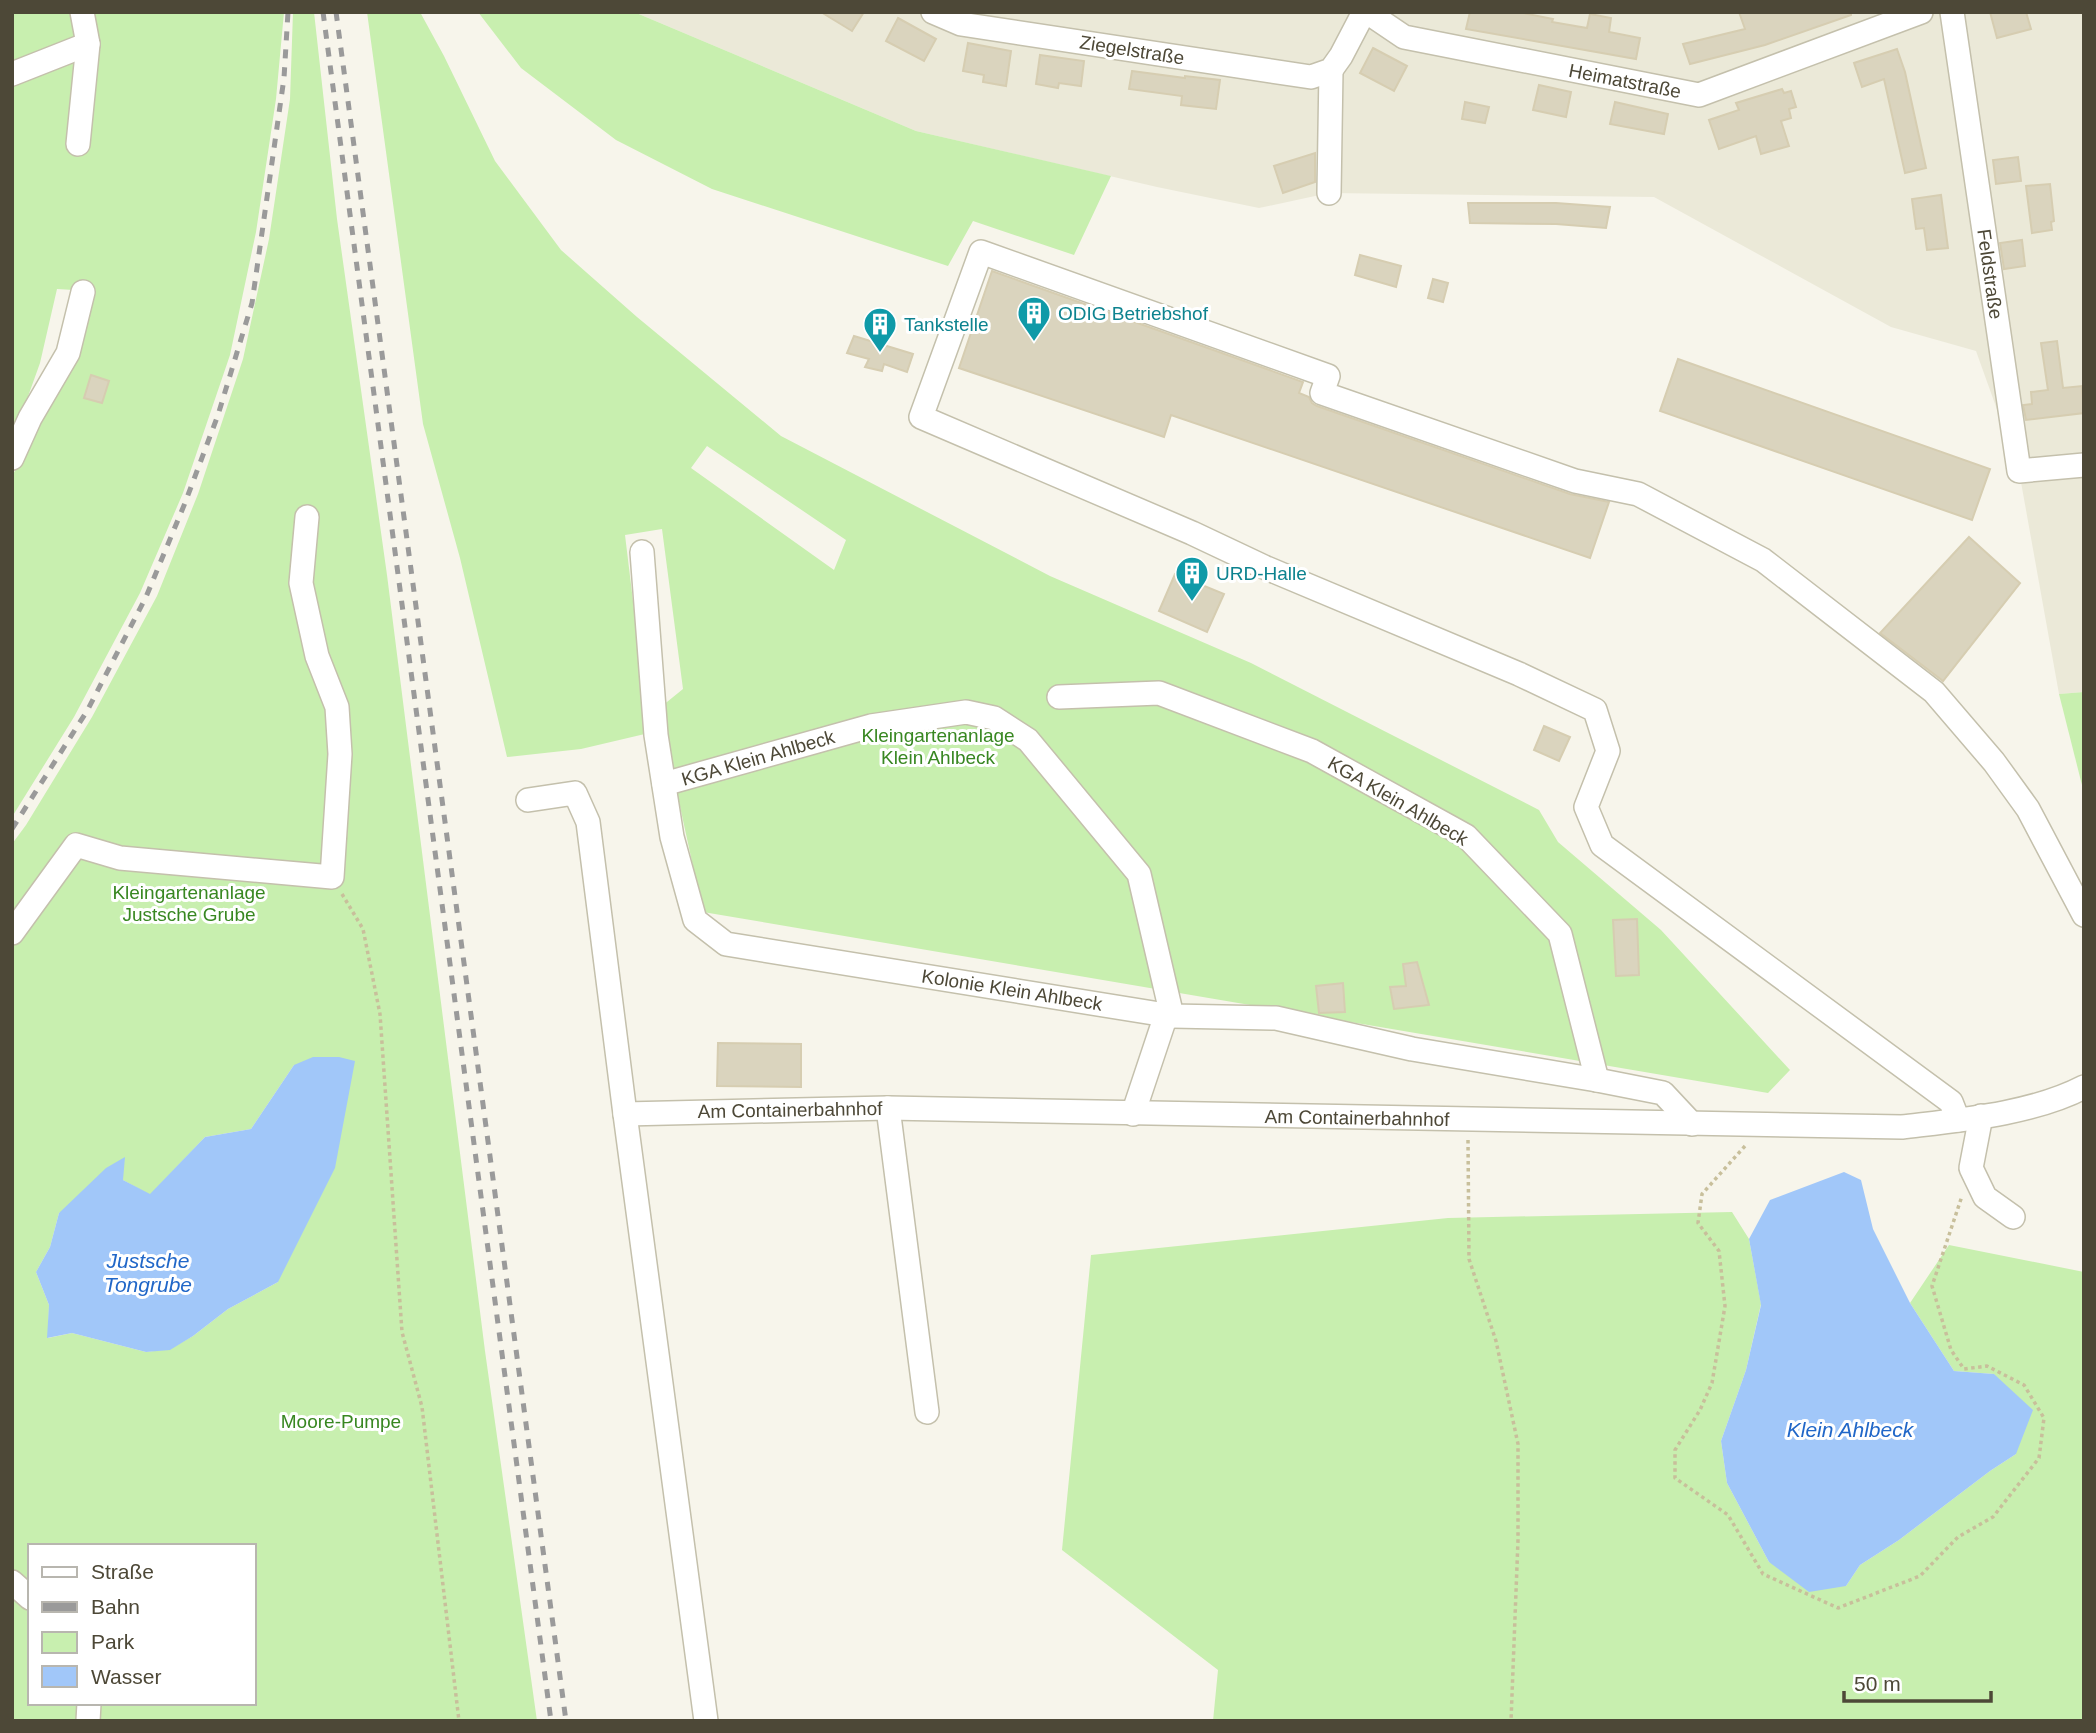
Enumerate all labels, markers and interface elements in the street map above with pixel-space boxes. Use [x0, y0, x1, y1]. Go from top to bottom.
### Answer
street label: Ziegelstraße [1078, 31, 1186, 69]
street label: Heimatstraße [1567, 60, 1683, 102]
street label: Feldstraße [1973, 228, 2007, 320]
building icon: ODIG Betriebshof [1015, 294, 1053, 343]
place label: ODIG Betriebshof [1058, 303, 1209, 324]
building icon: Tankstelle [861, 305, 899, 354]
place label: Tankstelle [904, 314, 989, 335]
building icon: URD-Halle [1173, 554, 1211, 603]
place label: URD-Halle [1216, 563, 1307, 584]
park label: Kleingartenanlage Klein Ahlbeck [861, 725, 1015, 768]
street label: KGA Klein Ahlbeck [679, 726, 838, 790]
street label: KGA Klein Ahlbeck [1324, 752, 1472, 850]
park label: Kleingartenanlage Justsche Grube [112, 882, 266, 925]
street label: Kolonie Klein Ahlbeck [920, 965, 1104, 1015]
street label: Am Containerbahnhof [697, 1098, 883, 1122]
street label: Am Containerbahnhof [1264, 1106, 1450, 1130]
water label: Justsche Tongrube [104, 1249, 192, 1296]
park label: Moore-Pumpe [281, 1411, 401, 1432]
water label: Klein Ahlbeck [1787, 1418, 1915, 1441]
legend [28, 1544, 256, 1705]
text: Straße [91, 1560, 154, 1583]
text: Bahn [91, 1595, 140, 1618]
text: Park [91, 1630, 135, 1653]
scale bar [1844, 1660, 1991, 1704]
text: Wasser [91, 1665, 161, 1688]
text: 50 m [1854, 1672, 1901, 1695]

